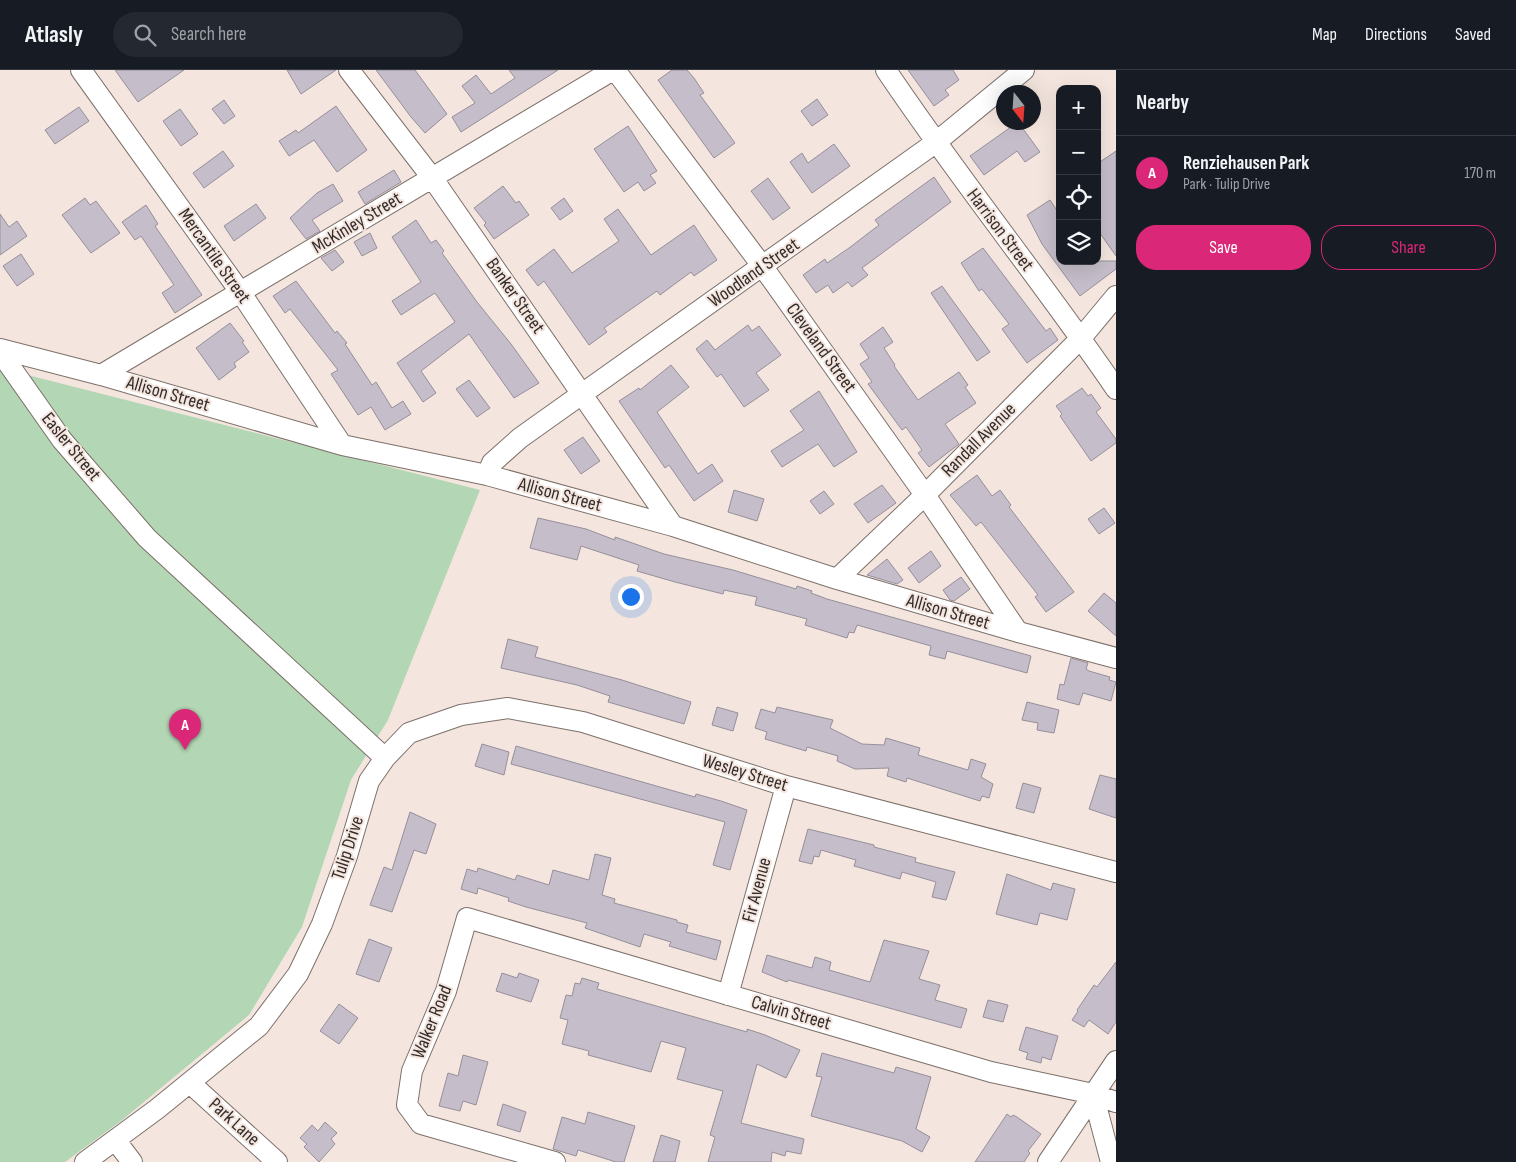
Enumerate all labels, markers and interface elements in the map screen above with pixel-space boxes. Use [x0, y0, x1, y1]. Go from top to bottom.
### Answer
search box [113, 12, 463, 57]
text: Atlasly [25, 20, 83, 49]
icon: search [131, 21, 159, 49]
text: Search here [171, 23, 246, 46]
text: Map [1312, 24, 1337, 45]
text: Directions [1365, 24, 1427, 45]
text: Saved [1455, 24, 1491, 45]
north arrow [996, 85, 1041, 130]
map controls [1056, 85, 1101, 265]
button: + [1056, 85, 1101, 130]
text: Nearby [1136, 90, 1189, 115]
button: − [1056, 130, 1101, 175]
text: Renziehausen Park [1183, 152, 1309, 175]
text: A [1148, 164, 1156, 183]
text: 170 m [1464, 164, 1496, 183]
button: locate [1056, 175, 1101, 220]
text: Park · Tulip Drive [1183, 175, 1270, 194]
street label: Harrison Street [962, 184, 1039, 276]
street label: McKinley Street [308, 187, 406, 259]
street label: Mercantile Street [173, 204, 255, 308]
button: layers [1056, 220, 1101, 265]
button: Save [1136, 225, 1311, 270]
button: Share [1321, 225, 1496, 270]
street label: Woodland Street [704, 233, 804, 313]
street label: Banker Street [481, 254, 550, 338]
street label: Cleveland Street [781, 299, 861, 397]
street label: Allison Street [123, 371, 212, 417]
street label: Randall Avenue [937, 398, 1021, 482]
street label: Easler Street [36, 408, 106, 486]
street label: Allison Street [515, 473, 604, 517]
your location [618, 584, 644, 610]
street label: Allison Street [903, 589, 992, 635]
pin: A [169, 709, 201, 750]
street label: Wesley Street [700, 749, 791, 797]
street label: Tulip Drive [327, 813, 369, 883]
street label: Fir Avenue [737, 855, 777, 925]
street label: Walker Road [407, 982, 457, 1062]
street label: Calvin Street [748, 991, 834, 1035]
street label: Park Lane [204, 1093, 264, 1151]

